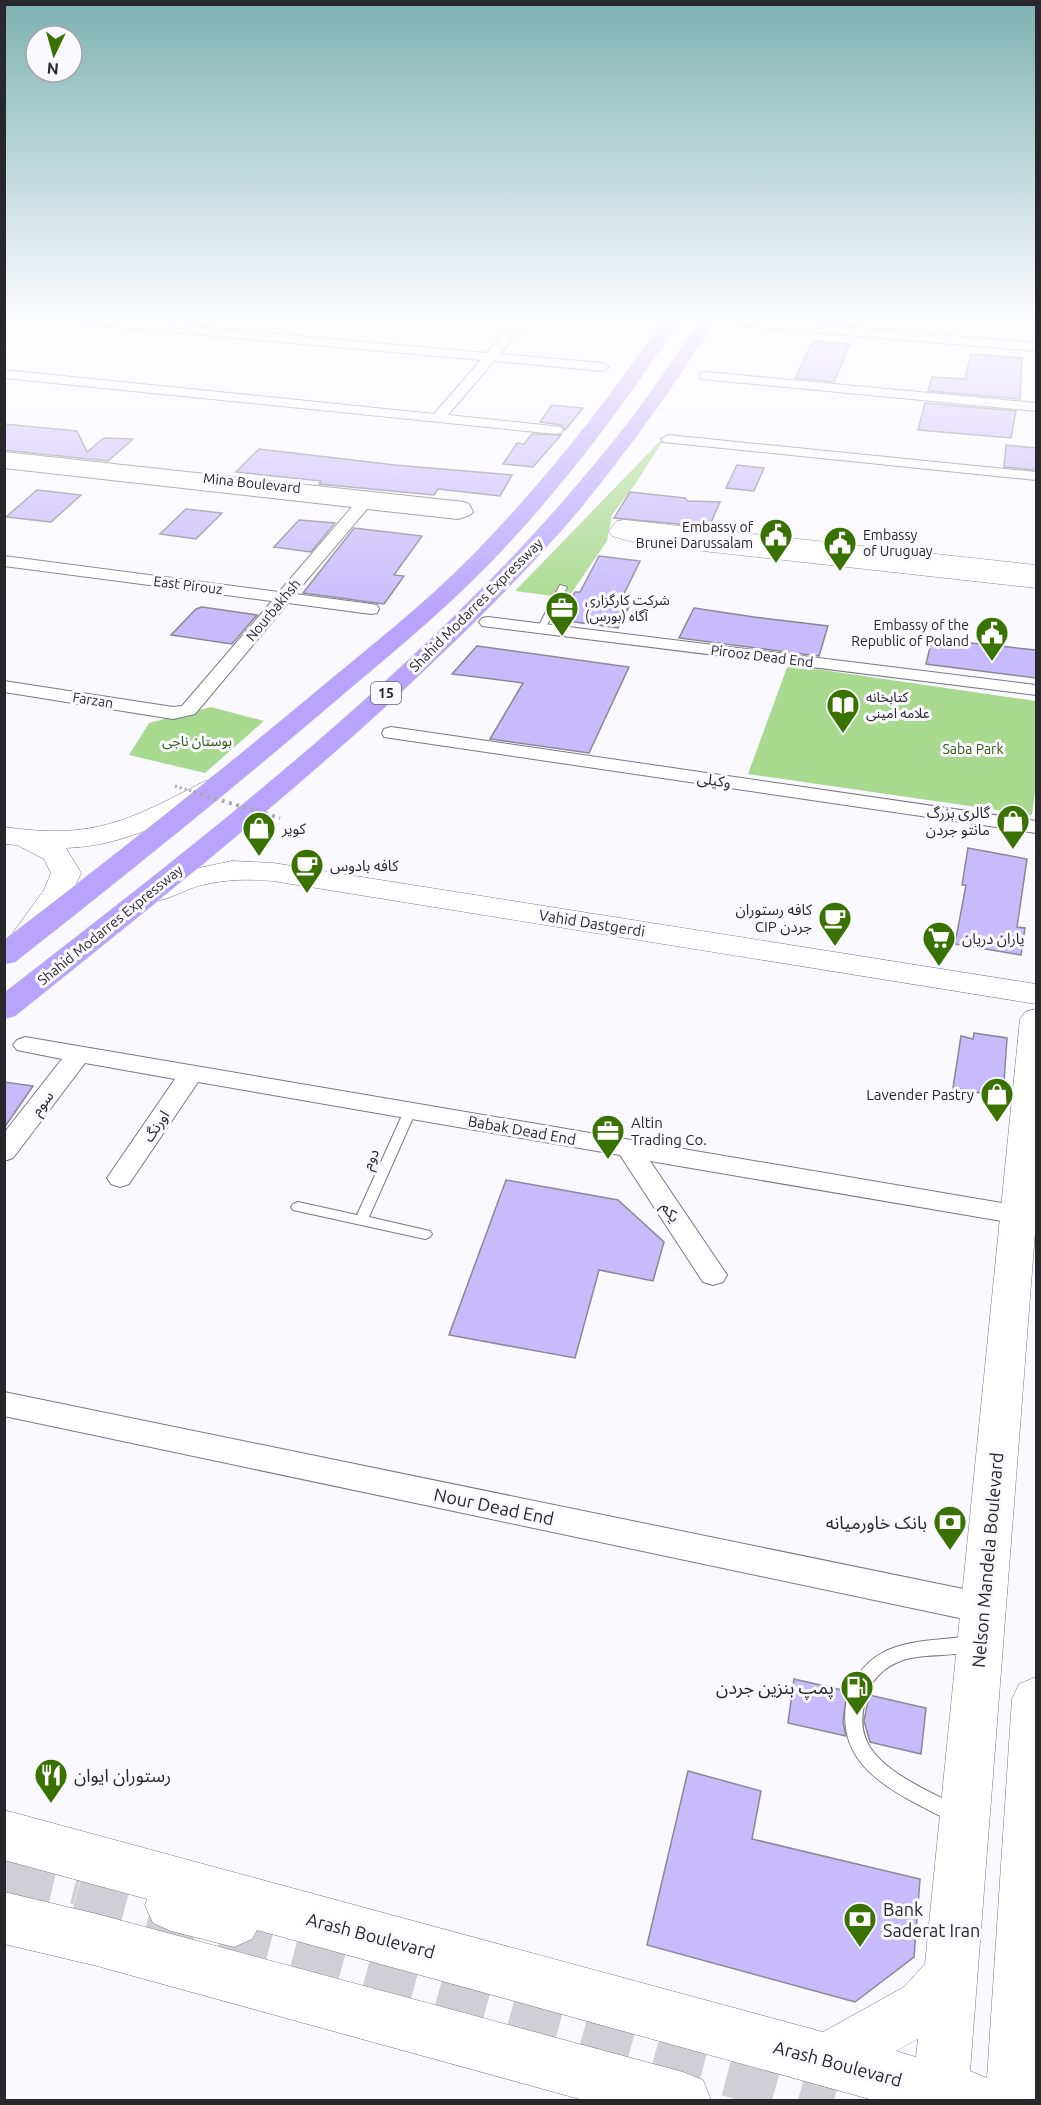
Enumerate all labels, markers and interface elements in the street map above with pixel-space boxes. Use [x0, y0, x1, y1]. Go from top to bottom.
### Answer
north arrow [24, 24, 84, 84]
text: N [46, 59, 59, 78]
street label: Mina Boulevard [202, 470, 302, 496]
public building icon: Embassy of Brunei Darussalam [758, 517, 794, 564]
place label: Embassy of Brunei Darussalam [636, 519, 754, 551]
public building icon: Embassy of Uruguay [822, 525, 858, 572]
place label: Embassy of Uruguay [863, 527, 933, 559]
street label: Shahid Modarres Expressway [406, 535, 546, 675]
street label: East Pirouz [153, 573, 223, 597]
street label: Nourbakhsh [242, 576, 304, 644]
office icon: شرکت کارگزاری آگاه (بورس) [544, 590, 580, 637]
place label: شرکت کارگزاری آگاه (بورس) [585, 592, 670, 625]
public building icon: Embassy of the Republic of Poland [974, 615, 1010, 662]
place label: Embassy of the Republic of Poland [851, 617, 969, 649]
street label: Pirooz Dead End [710, 642, 814, 670]
road number: 15 [371, 682, 401, 704]
library icon: کتابخانه علامه امینی [825, 687, 861, 734]
street label: Farzan [72, 689, 114, 711]
place label: کتابخانه علامه امینی [866, 689, 930, 722]
park label: بوستان ناجی [162, 733, 232, 750]
park label: Saba Park [943, 741, 1003, 757]
street label: وكيلی [696, 769, 732, 792]
shop icon: گالری بزرگ مانتو جردن [995, 803, 1031, 850]
place label: گالری بزرگ مانتو جردن [926, 804, 991, 839]
shop icon: کویر [241, 810, 277, 857]
place label: کویر [281, 820, 307, 838]
cafe icon: کافه بادوس [289, 847, 325, 894]
place label: کافه بادوس [330, 857, 399, 875]
street label: Shahid Modarres Expressway [34, 861, 186, 988]
cafe icon: كافه رستوران CIP جردن [817, 900, 853, 947]
place label: كافه رستوران CIP جردن [736, 901, 813, 936]
street label: Vahid Dastgerdi [538, 906, 646, 940]
supermarket icon: یاران دریان [921, 920, 957, 967]
place label: یاران دریان [962, 930, 1025, 948]
shop icon: Lavender Pastry [979, 1076, 1015, 1123]
place label: Lavender Pastry [866, 1086, 974, 1103]
street label: سوم [27, 1087, 59, 1120]
street label: اورنگ [139, 1107, 173, 1145]
street label: Babak Dead End [467, 1112, 577, 1148]
office icon: Altin Trading Co. [590, 1113, 626, 1160]
place label: Altin Trading Co. [631, 1114, 707, 1148]
street label: دوم [358, 1146, 385, 1173]
street label: یکم [656, 1199, 684, 1227]
street label: Nelson Mandela Boulevard [968, 1451, 1006, 1669]
street label: Nour Dead End [432, 1484, 556, 1528]
bank icon: بانک خاورمیانه [932, 1504, 968, 1551]
place label: بانک خاورمیانه [826, 1512, 927, 1534]
fuel station icon: پمپ بنزين جردن [839, 1669, 875, 1716]
place label: پمپ بنزين جردن [716, 1677, 834, 1700]
restaurant icon: رستوران ایوان [33, 1757, 69, 1804]
place label: رستوران ایوان [74, 1765, 171, 1787]
place label: Bank Saderat Iran [883, 1899, 980, 1940]
bank icon: Bank Saderat Iran [842, 1901, 878, 1948]
street label: Arash Boulevard [305, 1908, 437, 1962]
street label: Arash Boulevard [772, 2036, 904, 2090]

